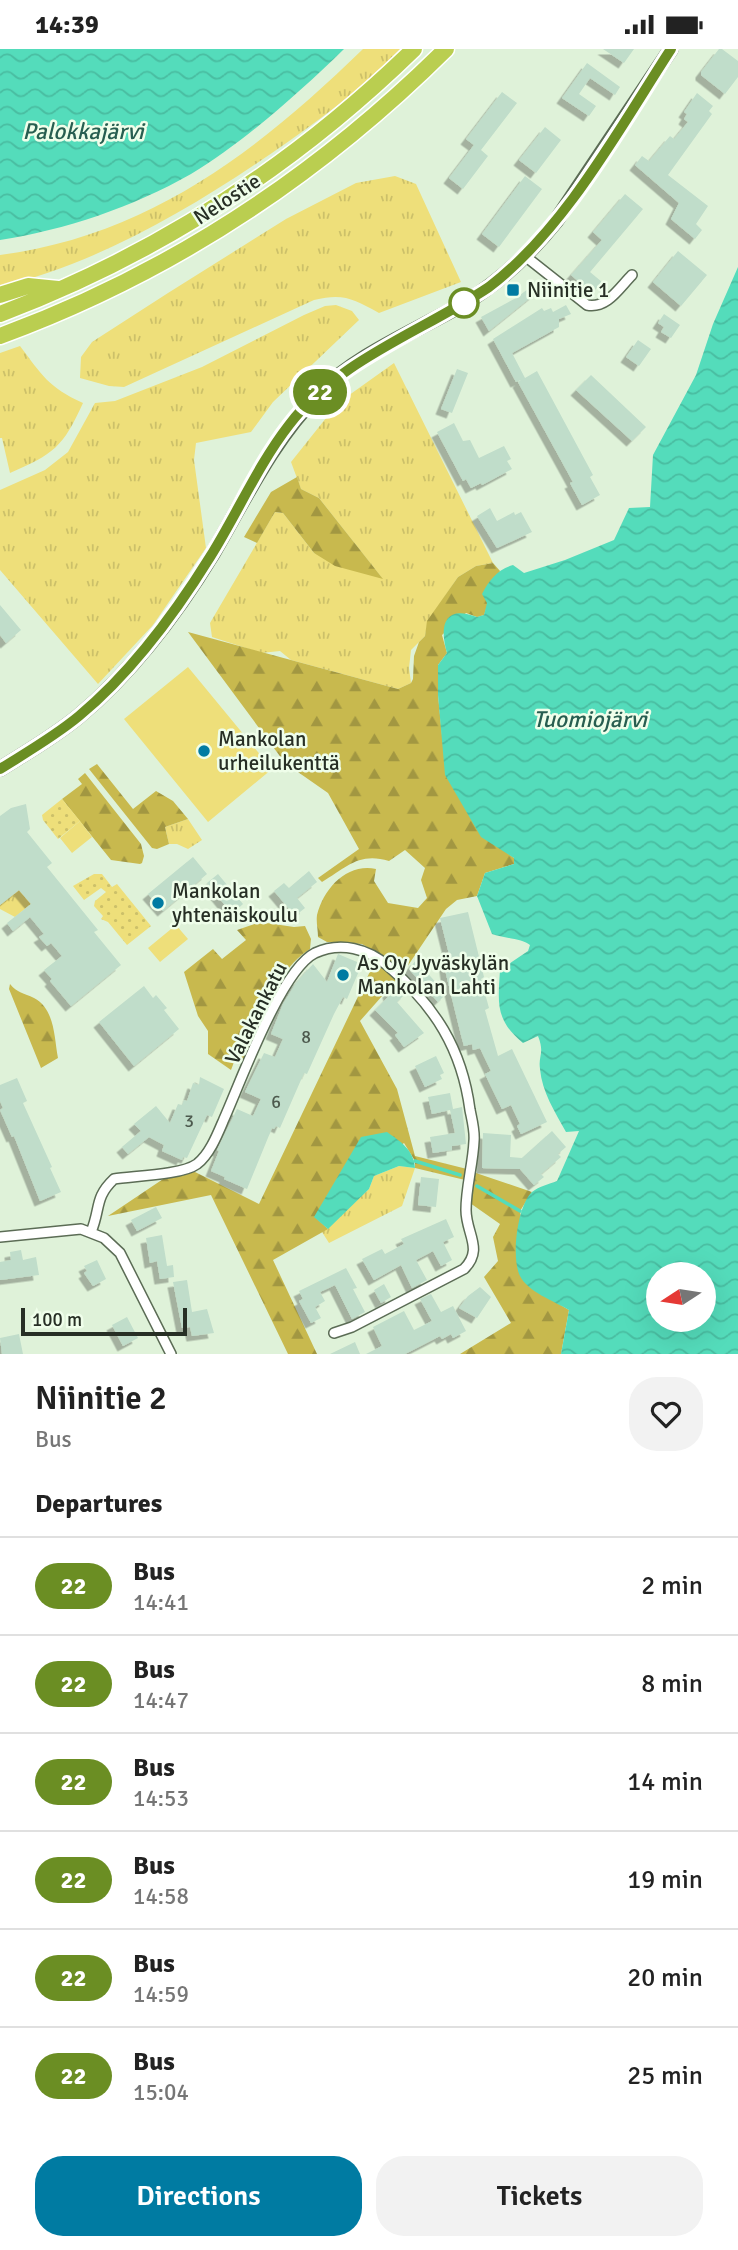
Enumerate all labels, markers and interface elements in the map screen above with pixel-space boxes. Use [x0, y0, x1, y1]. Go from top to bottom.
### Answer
text: 14:39 [35, 9, 99, 41]
water label: Palokkajärvi [22, 117, 146, 146]
street label: Nelostie [189, 168, 265, 230]
place label: Niinitie 1 [527, 277, 609, 303]
marker: Niinitie 1 [505, 282, 521, 298]
unlabelled marker [449, 288, 479, 318]
line badge: 22 [288, 369, 352, 415]
text: 22 [307, 377, 333, 407]
water label: Tuomiojärvi [533, 705, 650, 734]
place label: Mankolan urheilukenttä [218, 726, 340, 776]
marker: Mankolan urheilukenttä [196, 743, 212, 759]
place label: Mankolan yhtenäiskoulu [172, 878, 298, 928]
marker: Mankolan yhtenäiskoulu [150, 895, 166, 911]
place label: As Oy Jyväskylän Mankolan Lahti [357, 950, 509, 1000]
street label: Valakankatu [219, 958, 293, 1068]
marker: As Oy Jyväskylän Mankolan Lahti [335, 967, 351, 983]
house number: 8 [301, 1026, 311, 1048]
house number: 6 [271, 1091, 281, 1113]
house number: 3 [184, 1110, 194, 1132]
north arrow [646, 1262, 716, 1332]
map controls [646, 1262, 716, 1332]
scale bar [21, 1305, 187, 1337]
text: 100 m [32, 1308, 82, 1332]
button: heart [629, 1377, 703, 1451]
text: Niinitie 2 [35, 1378, 167, 1419]
text: Bus [35, 1425, 72, 1454]
text: Departures [35, 1488, 162, 1520]
text: Bus [133, 1556, 175, 1588]
text: 2 min [641, 1570, 703, 1602]
text: 22 [61, 1571, 86, 1601]
text: 14:41 [133, 1588, 189, 1617]
text: Bus [133, 1654, 175, 1686]
text: 8 min [641, 1668, 703, 1700]
text: 22 [61, 1669, 86, 1699]
text: 14:47 [133, 1686, 189, 1715]
text: Bus [133, 1752, 175, 1784]
text: 14 min [627, 1766, 703, 1798]
text: 22 [61, 1767, 86, 1797]
text: 14:53 [133, 1784, 189, 1813]
text: Bus [133, 1850, 175, 1882]
text: 19 min [627, 1864, 703, 1896]
text: 22 [61, 1865, 86, 1895]
text: 14:58 [133, 1882, 189, 1911]
text: Bus [133, 1948, 175, 1980]
text: 20 min [627, 1962, 703, 1994]
text: 22 [61, 1963, 86, 1993]
text: 14:59 [133, 1980, 189, 2009]
text: Bus [133, 2046, 175, 2078]
text: 25 min [627, 2060, 703, 2092]
text: 22 [61, 2061, 86, 2091]
text: 15:04 [133, 2078, 189, 2107]
button: Directions [35, 2156, 362, 2236]
button: Tickets [376, 2156, 703, 2236]

